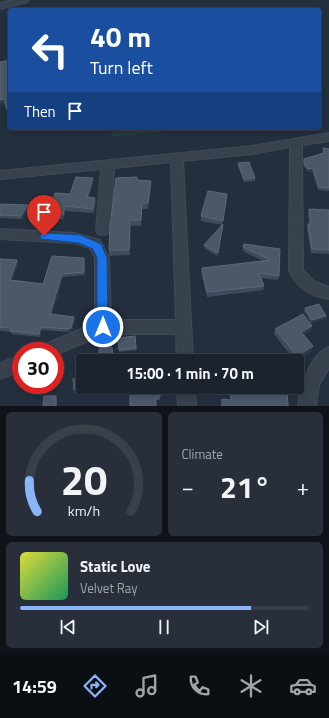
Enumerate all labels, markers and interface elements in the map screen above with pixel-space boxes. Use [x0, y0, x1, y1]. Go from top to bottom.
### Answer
text: 40 m [90, 15, 151, 58]
icon: left [24, 24, 76, 76]
text: Turn left [90, 54, 153, 81]
text: Then [24, 100, 56, 123]
icon: arrive [64, 100, 86, 122]
pin [27, 195, 61, 236]
icon: arrive [33, 201, 55, 223]
position arrow [82, 306, 124, 348]
speed limit sign: 30 [12, 342, 64, 394]
text: 15:00 · 1 min · 70 m [126, 362, 254, 385]
text: Climate [182, 444, 223, 464]
text: 20 [60, 448, 107, 511]
text: 21° [220, 464, 270, 510]
text: − [182, 470, 194, 504]
text: + [297, 470, 309, 504]
text: km/h [68, 500, 100, 522]
text: Static Love [80, 555, 151, 578]
text: Velvet Ray [80, 578, 138, 598]
icon: previous [57, 616, 79, 638]
icon: pause [153, 616, 175, 638]
icon: next [250, 616, 272, 638]
icon: directions [81, 672, 109, 700]
icon: music [133, 672, 161, 700]
icon: phone [185, 672, 213, 700]
icon: climate [237, 672, 265, 700]
icon: car [289, 672, 317, 700]
text: 14:59 [12, 673, 57, 700]

